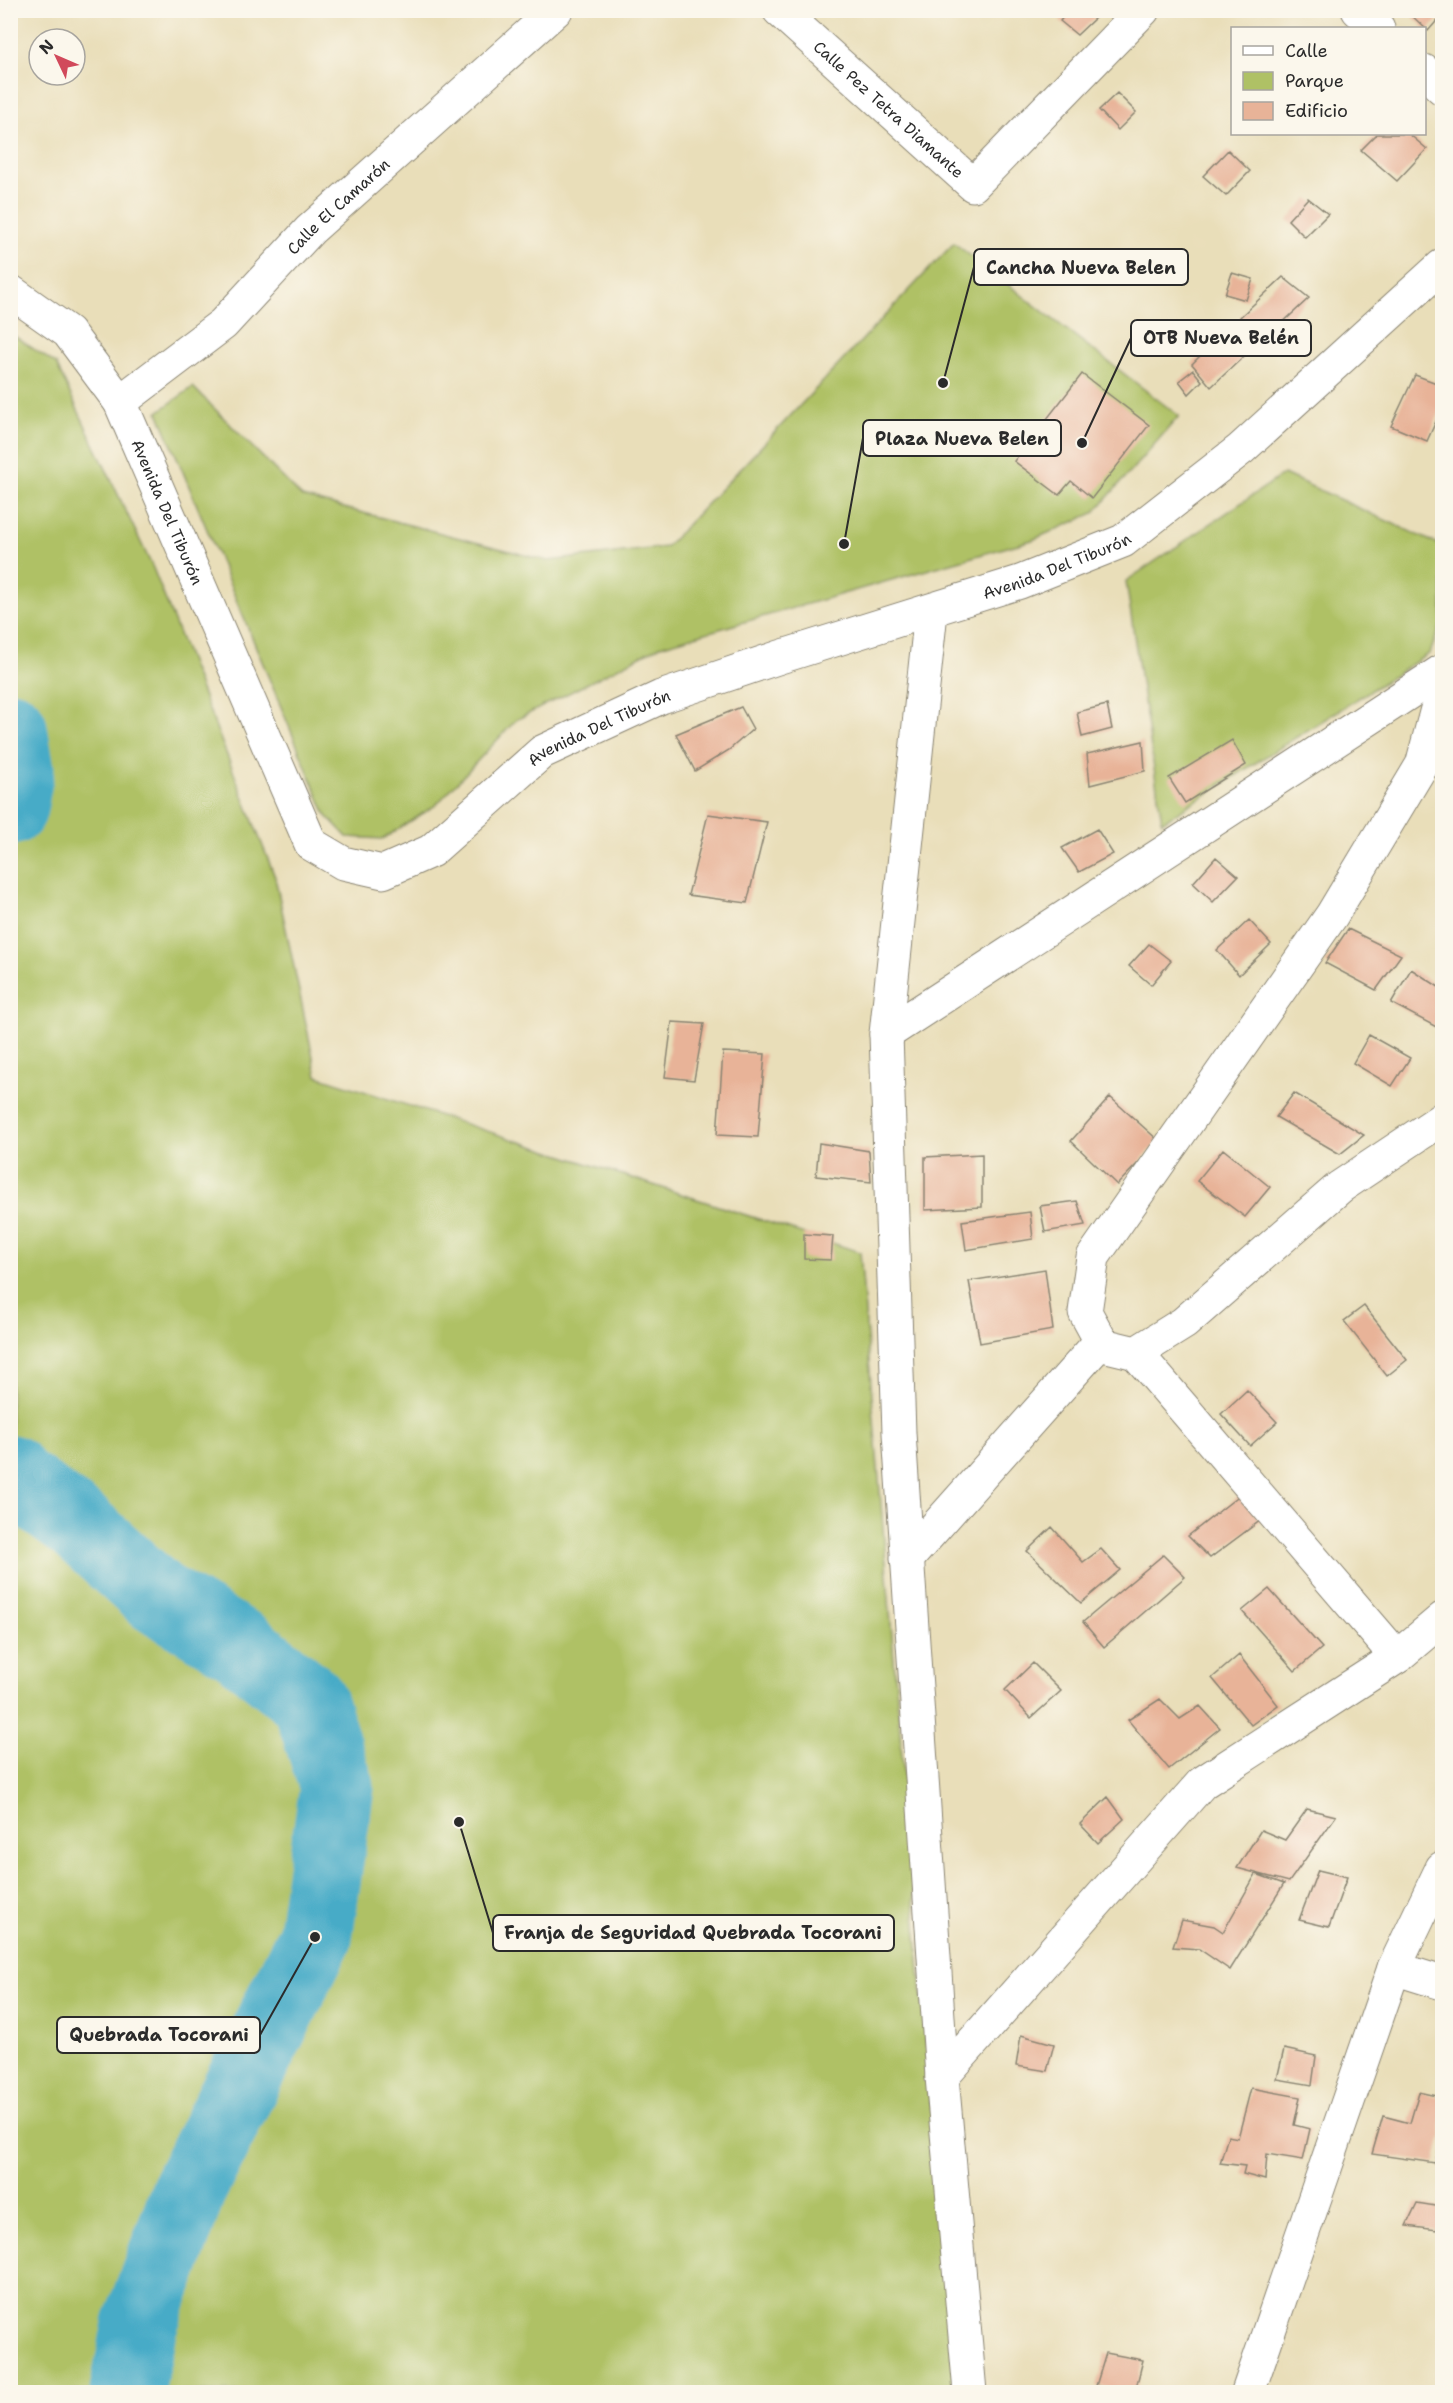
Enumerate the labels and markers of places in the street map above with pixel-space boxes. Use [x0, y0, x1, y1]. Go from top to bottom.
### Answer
callout: Cancha Nueva Belen [974, 249, 1188, 285]
callout: OTB Nueva Belén [1131, 320, 1311, 356]
callout: Plaza Nueva Belen [863, 420, 1061, 456]
callout: Franja de Seguridad Quebrada Tocorani [493, 1915, 894, 1951]
callout: Quebrada Tocorani [57, 2017, 260, 2053]

